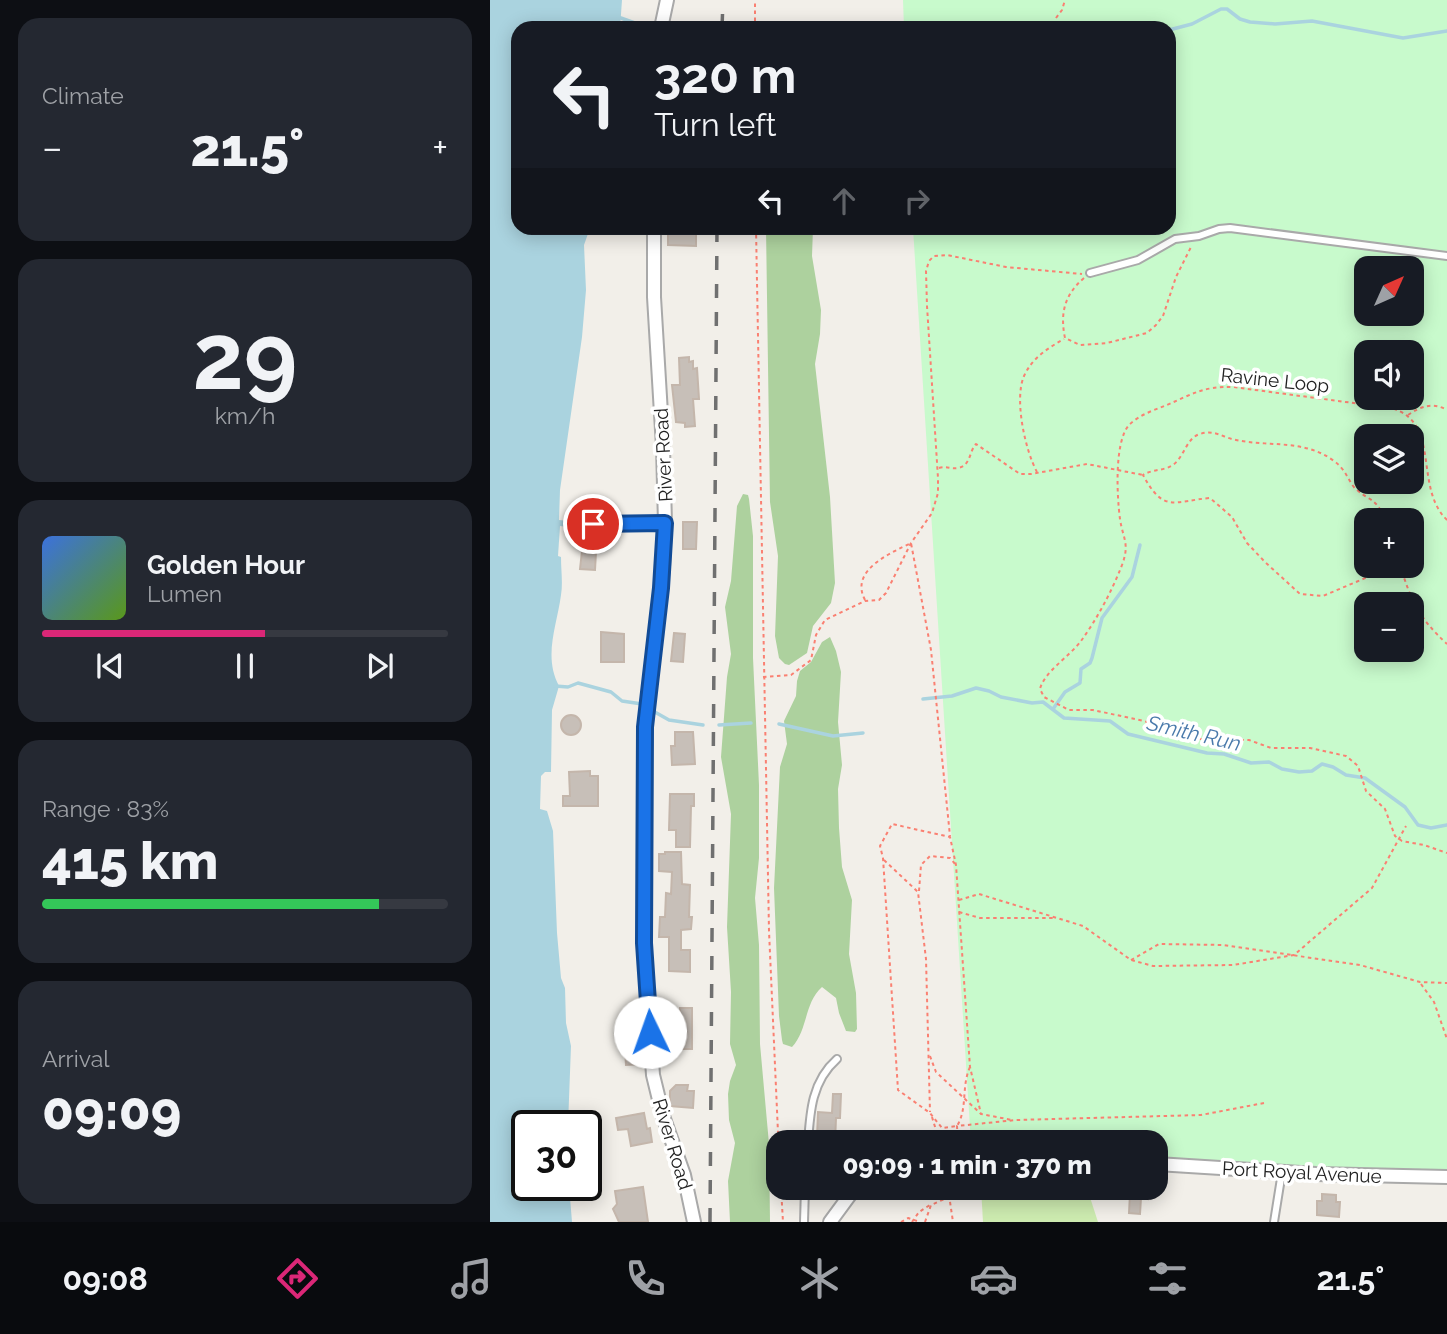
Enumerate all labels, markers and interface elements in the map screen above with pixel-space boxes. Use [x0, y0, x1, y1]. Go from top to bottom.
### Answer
text: 320 m [654, 47, 796, 104]
icon: left [539, 49, 630, 140]
text: Climate [42, 82, 124, 109]
text: Turn left [654, 106, 776, 143]
text: 21.5° [190, 117, 304, 178]
text: − [42, 125, 62, 170]
text: + [432, 125, 448, 170]
icon: left [752, 182, 790, 220]
icon: ahead [825, 182, 863, 220]
icon: right [898, 182, 936, 220]
north arrow [1354, 256, 1424, 326]
map controls [1354, 256, 1424, 662]
text: 29 [193, 303, 297, 410]
button: sound [1354, 340, 1424, 410]
street label: Ravine Loop [1220, 363, 1330, 397]
text: km/h [215, 402, 275, 429]
street label: River Road [650, 407, 676, 503]
button: layers [1354, 424, 1424, 494]
pin [563, 494, 623, 554]
icon: arrive [574, 505, 612, 543]
button: + [1354, 508, 1424, 578]
text: Golden Hour [147, 550, 305, 580]
text: Lumen [147, 580, 222, 607]
button: − [1354, 592, 1424, 662]
icon: previous [91, 647, 129, 685]
icon: pause [226, 647, 264, 685]
icon: next [361, 647, 399, 685]
water label: Smith Run [1144, 710, 1243, 756]
text: Range · 83% [42, 795, 169, 822]
text: 415 km [42, 830, 218, 891]
position arrow [613, 995, 687, 1069]
text: Arrival [42, 1045, 109, 1072]
text: 09:09 [42, 1080, 181, 1141]
street label: River Road [649, 1096, 697, 1192]
speed limit sign: 30 [511, 1110, 602, 1201]
text: 09:09 · 1 min · 370 m [842, 1150, 1092, 1180]
street label: Port Royal Avenue [1222, 1157, 1382, 1187]
icon: directions [273, 1254, 322, 1303]
icon: music [447, 1254, 496, 1303]
icon: phone [621, 1254, 670, 1303]
icon: climate [795, 1254, 844, 1303]
icon: car [969, 1254, 1018, 1303]
icon: filters [1143, 1254, 1192, 1303]
text: 09:08 [62, 1260, 148, 1297]
text: 21.5° [1317, 1260, 1384, 1297]

